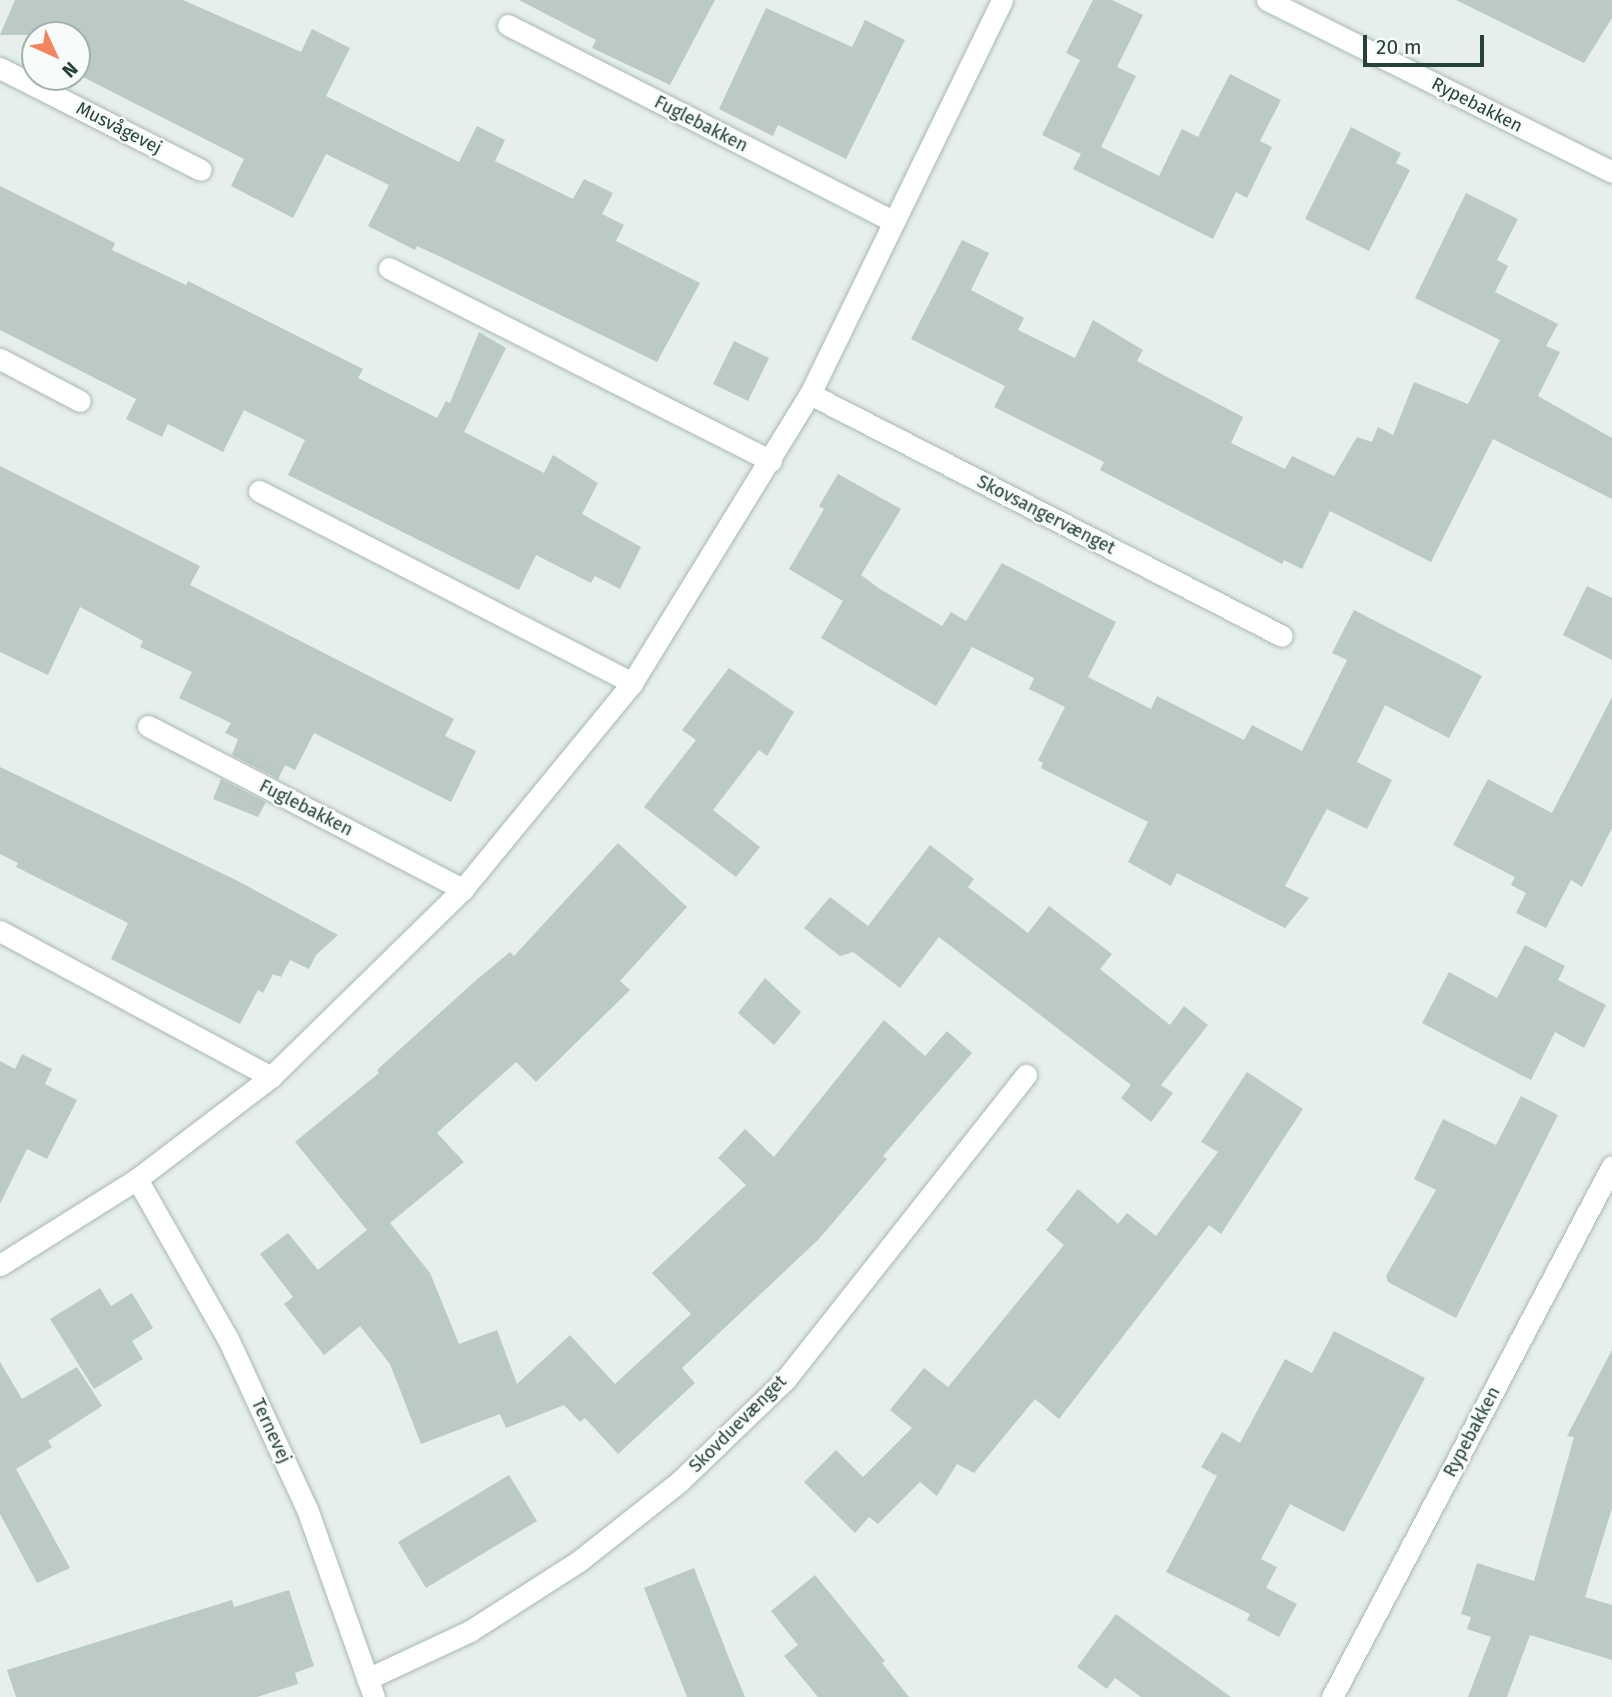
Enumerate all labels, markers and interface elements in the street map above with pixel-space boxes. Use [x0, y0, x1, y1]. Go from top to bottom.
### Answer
north arrow [21, 21, 91, 91]
scale bar [1367, 21, 1488, 65]
text: 20 m [1376, 34, 1422, 60]
text: N [57, 57, 82, 82]
street label: Rypebakken [1428, 73, 1526, 137]
street label: Fuglebakken [651, 91, 751, 157]
street label: Musvågevej [73, 97, 165, 159]
street label: Skovsangervænget [973, 471, 1119, 559]
street label: Fuglebakken [256, 775, 356, 841]
street label: Skovduevænget [685, 1371, 791, 1477]
street label: Rypebakken [1439, 1383, 1505, 1481]
street label: Ternevej [247, 1395, 295, 1467]

